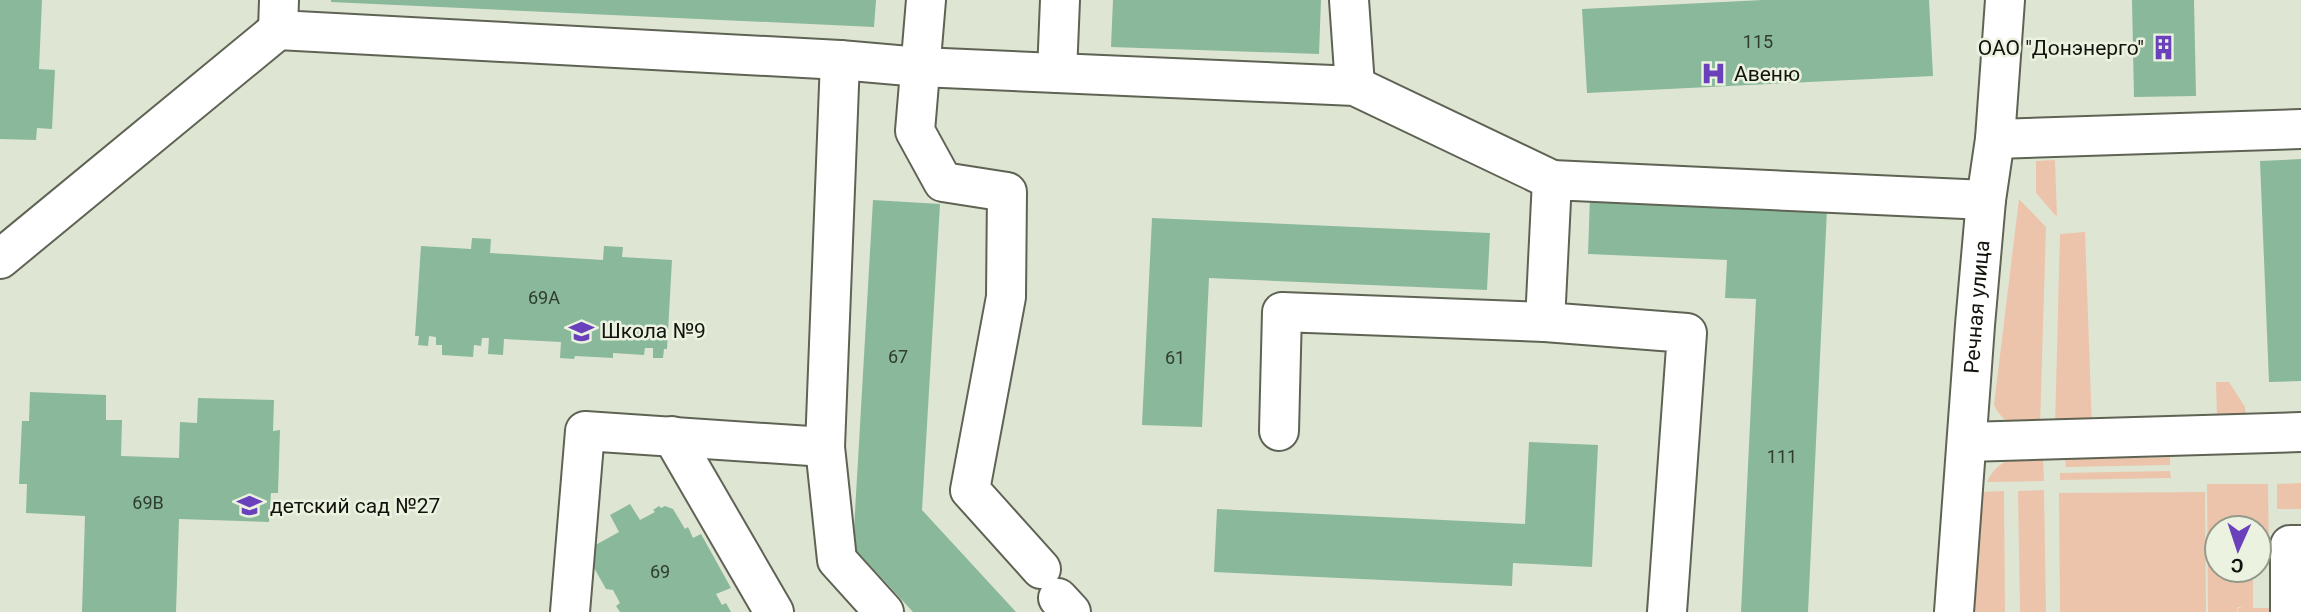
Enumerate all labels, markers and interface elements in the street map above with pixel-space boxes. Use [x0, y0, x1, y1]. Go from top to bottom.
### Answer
house number: 115 [1743, 31, 1773, 52]
building icon: ОАО "Донэнерго" [2150, 34, 2178, 62]
place label: ОАО "Донэнерго" [1978, 36, 2144, 60]
hospital icon: Авеню [1700, 60, 1728, 88]
place label: Авеню [1734, 62, 1800, 86]
street label: Речная улица [1959, 239, 1994, 374]
house number: 69А [528, 287, 560, 308]
school or university icon: Школа №9 [567, 317, 595, 345]
place label: Школа №9 [601, 319, 706, 343]
house number: 67 [888, 346, 908, 367]
house number: 61 [1165, 347, 1185, 368]
house number: 111 [1767, 446, 1797, 467]
house number: 69В [132, 492, 164, 513]
school or university icon: детский сад №27 [236, 492, 264, 520]
place label: детский сад №27 [270, 494, 440, 518]
north arrow [2203, 514, 2273, 584]
text: С [2230, 554, 2244, 577]
house number: 69 [650, 561, 670, 582]

